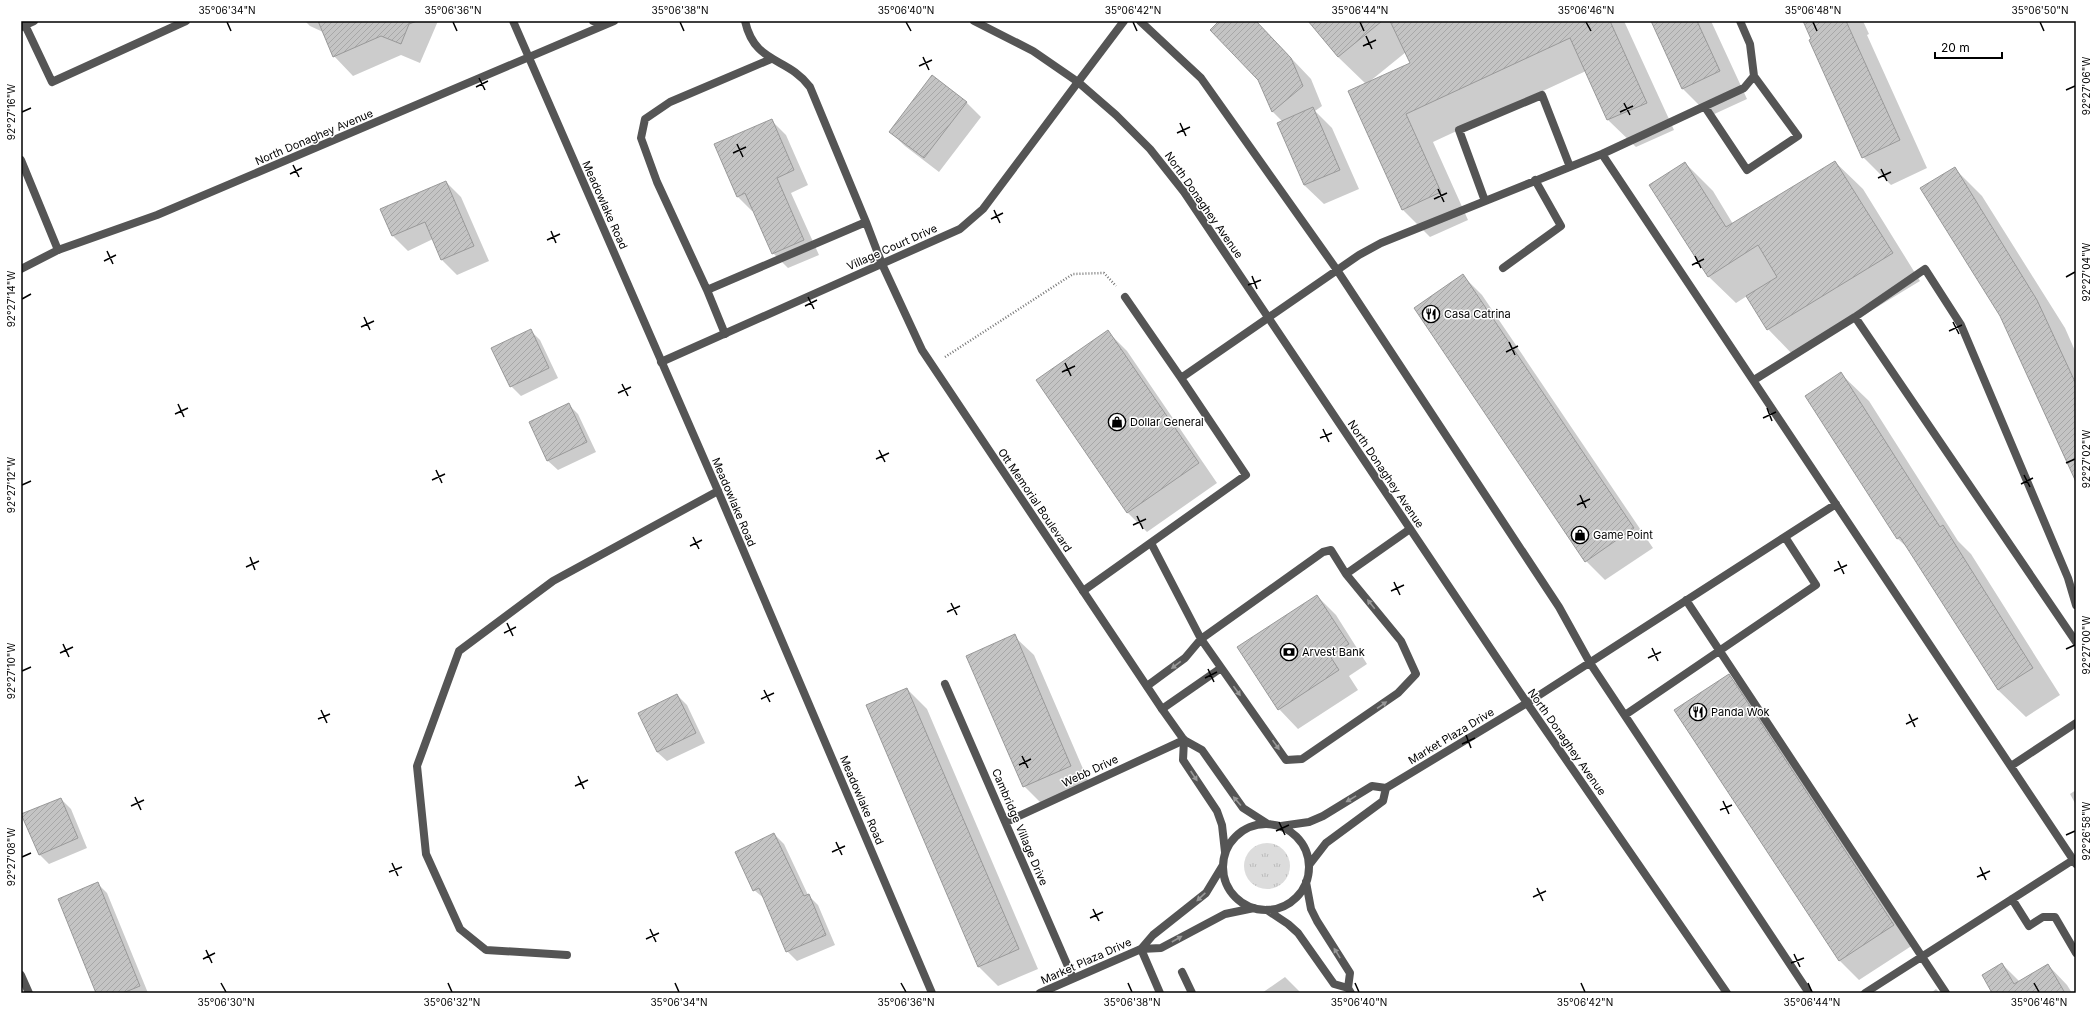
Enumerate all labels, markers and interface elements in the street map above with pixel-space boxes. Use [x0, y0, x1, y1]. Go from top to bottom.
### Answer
text: 35°06'34"N [198, 4, 256, 16]
text: 35°06'36"N [425, 4, 481, 16]
text: 35°06'38"N [652, 4, 708, 16]
text: 35°06'40"N [878, 4, 934, 16]
text: 35°06'42"N [1105, 4, 1161, 16]
text: 35°06'44"N [1332, 4, 1388, 16]
text: 35°06'46"N [1558, 4, 1614, 16]
text: 35°06'48"N [1785, 4, 1841, 16]
text: 35°06'50"N [2012, 4, 2068, 16]
scale bar [1935, 34, 2002, 60]
text: 20 m [1941, 40, 1970, 55]
text: 92°27'06"W [2080, 57, 2092, 115]
text: 92°27'16"W [5, 84, 17, 140]
street label: North Donaghey Avenue [253, 106, 375, 168]
street label: North Donaghey Avenue [1162, 149, 1246, 261]
street label: Meadowlake Road [579, 159, 631, 251]
street label: Village Court Drive [845, 221, 939, 273]
text: 92°27'04"W [2080, 242, 2092, 301]
text: 92°27'14"W [5, 271, 17, 327]
restaurant icon: Casa Catrina [1421, 304, 1441, 324]
place label: Casa Catrina [1444, 307, 1511, 321]
shop icon: Dollar General [1107, 412, 1127, 432]
place label: Dollar General [1130, 415, 1204, 429]
street label: North Donaghey Avenue [1345, 417, 1427, 531]
text: 92°27'02"W [2080, 430, 2092, 488]
street label: Ott Memorial Boulevard [995, 445, 1075, 555]
street label: Meadowlake Road [709, 455, 759, 549]
text: 92°27'12"W [5, 457, 17, 513]
shop icon: Game Point [1570, 525, 1590, 545]
place label: Game Point [1593, 528, 1653, 542]
one-way arrow [1366, 599, 1375, 610]
text: 92°27'00"W [2080, 615, 2092, 674]
bank icon: Arvest Bank [1279, 642, 1299, 662]
text: 92°27'10"W [5, 643, 17, 699]
place label: Arvest Bank [1302, 645, 1365, 659]
one-way arrow [1170, 661, 1181, 669]
one-way arrow [1233, 685, 1241, 696]
street label: North Donaghey Avenue [1525, 686, 1609, 798]
one-way arrow [1376, 701, 1387, 709]
restaurant icon: Panda Wok [1688, 702, 1708, 722]
street label: Market Plaza Drive [1405, 705, 1497, 767]
place label: Panda Wok [1711, 705, 1770, 719]
one-way arrow [1272, 740, 1280, 750]
street label: Webb Drive [1060, 752, 1120, 790]
street label: Meadowlake Road [837, 753, 887, 847]
street label: Cambridge Village Drive [989, 766, 1051, 888]
one-way arrow [1190, 770, 1197, 781]
one-way arrow [1232, 795, 1241, 806]
one-way arrow [1345, 796, 1357, 803]
text: 92°26'58"W [2080, 801, 2092, 860]
text: 92°27'08"W [5, 828, 17, 886]
one-way arrow [1197, 892, 1206, 901]
street label: Market Plaza Drive [1038, 935, 1134, 987]
one-way arrow [1171, 936, 1183, 943]
one-way arrow [1334, 947, 1341, 959]
text: 35°06'30"N [198, 996, 255, 1008]
text: 35°06'32"N [424, 996, 480, 1008]
text: 35°06'34"N [650, 996, 708, 1008]
text: 35°06'36"N [878, 996, 934, 1008]
text: 35°06'38"N [1104, 996, 1160, 1008]
text: 35°06'40"N [1331, 996, 1387, 1008]
text: 35°06'42"N [1557, 996, 1613, 1008]
text: 35°06'44"N [1784, 996, 1840, 1008]
text: 35°06'46"N [2011, 996, 2067, 1008]

